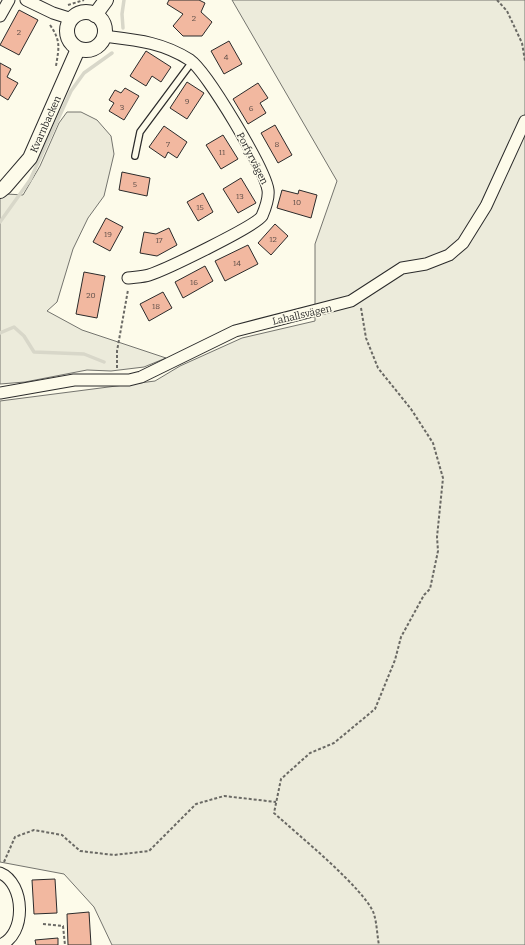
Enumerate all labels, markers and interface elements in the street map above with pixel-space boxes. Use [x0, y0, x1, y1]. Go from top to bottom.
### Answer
house number: 2 [192, 14, 196, 23]
house number: 2 [17, 28, 21, 37]
house number: 4 [224, 53, 229, 62]
street label: Kvarnbacken [28, 93, 64, 155]
house number: 9 [185, 97, 190, 106]
house number: 3 [120, 103, 125, 112]
house number: 6 [249, 104, 254, 113]
street label: Porfyrvägen [234, 130, 271, 187]
house number: 7 [166, 140, 170, 149]
house number: 8 [275, 140, 280, 149]
house number: 11 [219, 148, 226, 157]
house number: 5 [133, 180, 137, 189]
house number: 13 [236, 192, 244, 201]
house number: 10 [293, 198, 301, 207]
house number: 15 [196, 203, 204, 212]
house number: 19 [104, 230, 112, 239]
house number: 12 [269, 235, 277, 244]
house number: 17 [155, 236, 163, 245]
house number: 14 [233, 259, 241, 268]
house number: 16 [190, 278, 198, 287]
house number: 20 [86, 291, 96, 300]
house number: 18 [152, 302, 160, 311]
street label: Lahallsvägen [271, 302, 334, 328]

